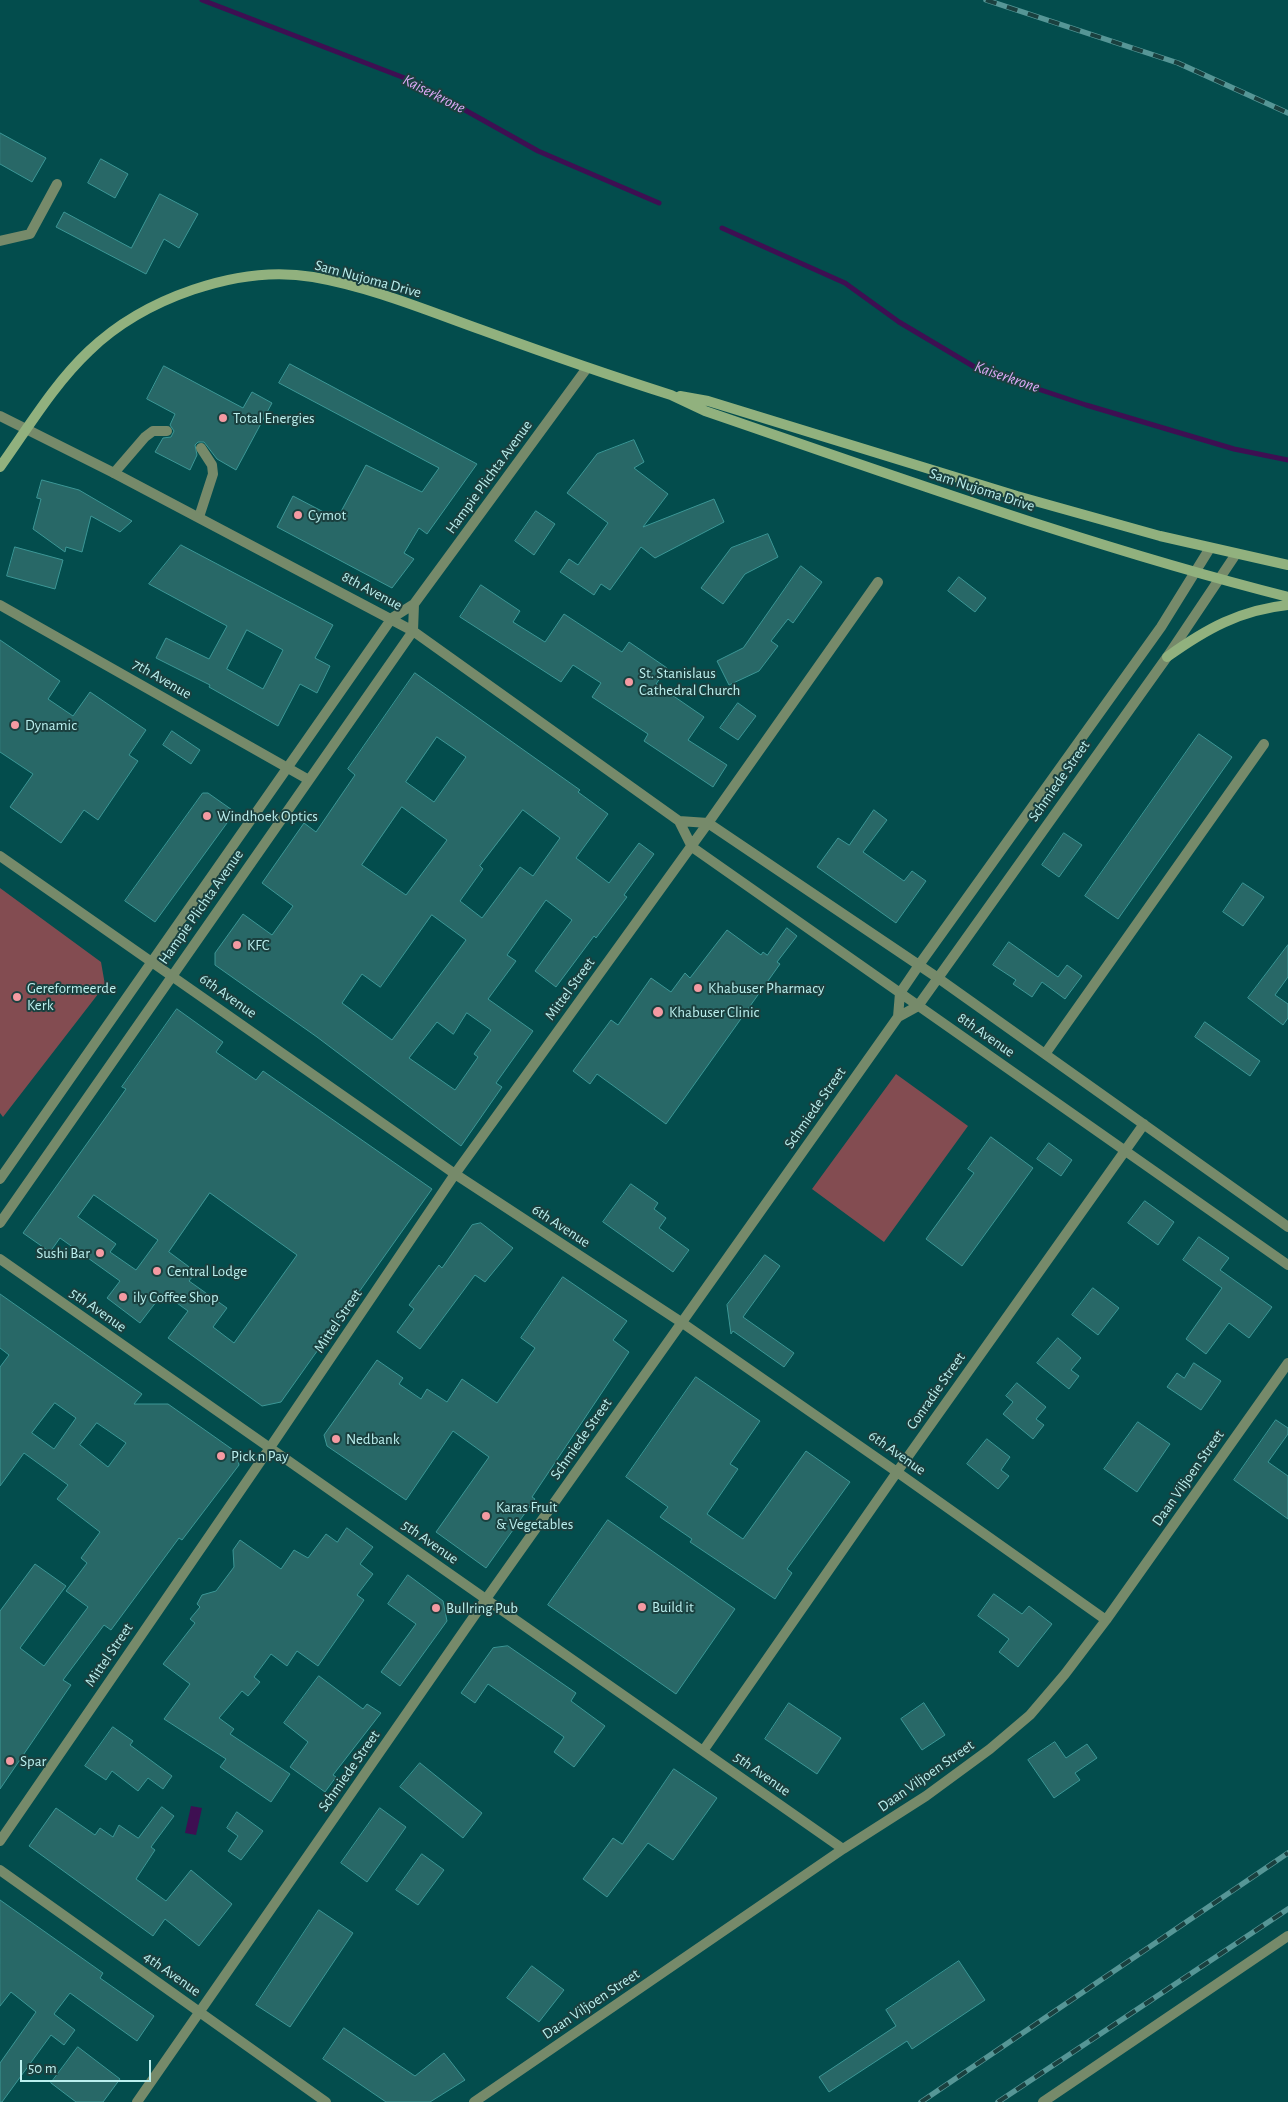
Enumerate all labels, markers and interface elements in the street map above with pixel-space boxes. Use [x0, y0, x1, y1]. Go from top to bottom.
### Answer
water label: Kaiserkrone [400, 70, 468, 118]
street label: Sam Nujoma Drive [313, 256, 423, 302]
water label: Kaiserkrone [972, 357, 1042, 397]
place label: Total Energies [233, 409, 315, 427]
marker: Total Energies [217, 412, 229, 424]
street label: Hampie Plichta Avenue [442, 417, 536, 537]
street label: Sam Nujoma Drive [927, 465, 1037, 515]
place label: Cymot [308, 506, 346, 524]
marker: Cymot [292, 509, 304, 521]
street label: 8th Avenue [339, 568, 405, 614]
street label: 7th Avenue [129, 655, 195, 703]
place label: St. Stanislaus Cathedral Church [639, 664, 740, 699]
marker: St. Stanislaus Cathedral Church [623, 676, 635, 688]
place label: Dynamic [25, 716, 77, 734]
marker: Dynamic [9, 719, 21, 731]
street label: Schmiede Street [1024, 737, 1094, 825]
place label: Windhoek Optics [217, 807, 318, 825]
marker: Windhoek Optics [201, 810, 213, 822]
street label: Hampie Plichta Avenue [155, 846, 247, 968]
place label: KFC [247, 936, 269, 954]
marker: KFC [231, 939, 243, 951]
street label: Mittel Street [541, 954, 599, 1024]
street label: 6th Avenue [196, 970, 260, 1022]
place label: Gereformeerde Kerk [27, 979, 116, 1014]
place label: Khabuser Pharmacy [708, 979, 824, 997]
marker: Khabuser Pharmacy [692, 982, 704, 994]
marker: Gereformeerde Kerk [11, 991, 23, 1003]
place label: Khabuser Clinic [669, 1003, 759, 1021]
marker: Khabuser Clinic [651, 1005, 665, 1019]
street label: 8th Avenue [954, 1009, 1018, 1061]
street label: Schmiede Street [780, 1064, 850, 1152]
street label: 6th Avenue [528, 1201, 594, 1251]
place label: Sushi Bar [36, 1244, 90, 1262]
marker: Sushi Bar [94, 1247, 106, 1259]
place label: Central Lodge [167, 1262, 247, 1280]
marker: Central Lodge [151, 1265, 163, 1277]
street label: 5th Avenue [66, 1284, 130, 1336]
street label: Mittel Street [310, 1286, 366, 1356]
place label: ily Coffee Shop [133, 1288, 219, 1306]
marker: ily Coffee Shop [117, 1291, 129, 1303]
street label: Conradie Street [903, 1349, 969, 1433]
street label: Schmiede Street [546, 1395, 616, 1483]
street label: Daan Viljoen Street [1148, 1426, 1228, 1530]
street label: 6th Avenue [865, 1427, 929, 1479]
place label: Nedbank [346, 1430, 400, 1448]
marker: Nedbank [330, 1433, 342, 1445]
place label: Pick n Pay [231, 1447, 288, 1465]
marker: Pick n Pay [215, 1450, 227, 1462]
place label: Karas Fruit & Vegetables [496, 1498, 573, 1533]
marker: Karas Fruit & Vegetables [480, 1510, 492, 1522]
street label: 5th Avenue [398, 1516, 462, 1568]
place label: Build it [652, 1598, 694, 1616]
place label: Bullring Pub [446, 1599, 518, 1617]
marker: Build it [636, 1601, 648, 1613]
marker: Bullring Pub [430, 1602, 442, 1614]
street label: Mittel Street [81, 1620, 137, 1690]
street label: Schmiede Street [314, 1727, 384, 1815]
street label: Daan Viljoen Street [874, 1736, 978, 1816]
street label: 5th Avenue [730, 1748, 794, 1800]
place label: Spar [20, 1752, 46, 1770]
marker: Spar [4, 1755, 16, 1767]
street label: 4th Avenue [140, 1948, 204, 2000]
street label: Daan Viljoen Street [539, 1965, 643, 2043]
scale bar [22, 2050, 154, 2082]
text: 50 m [28, 2061, 57, 2076]

